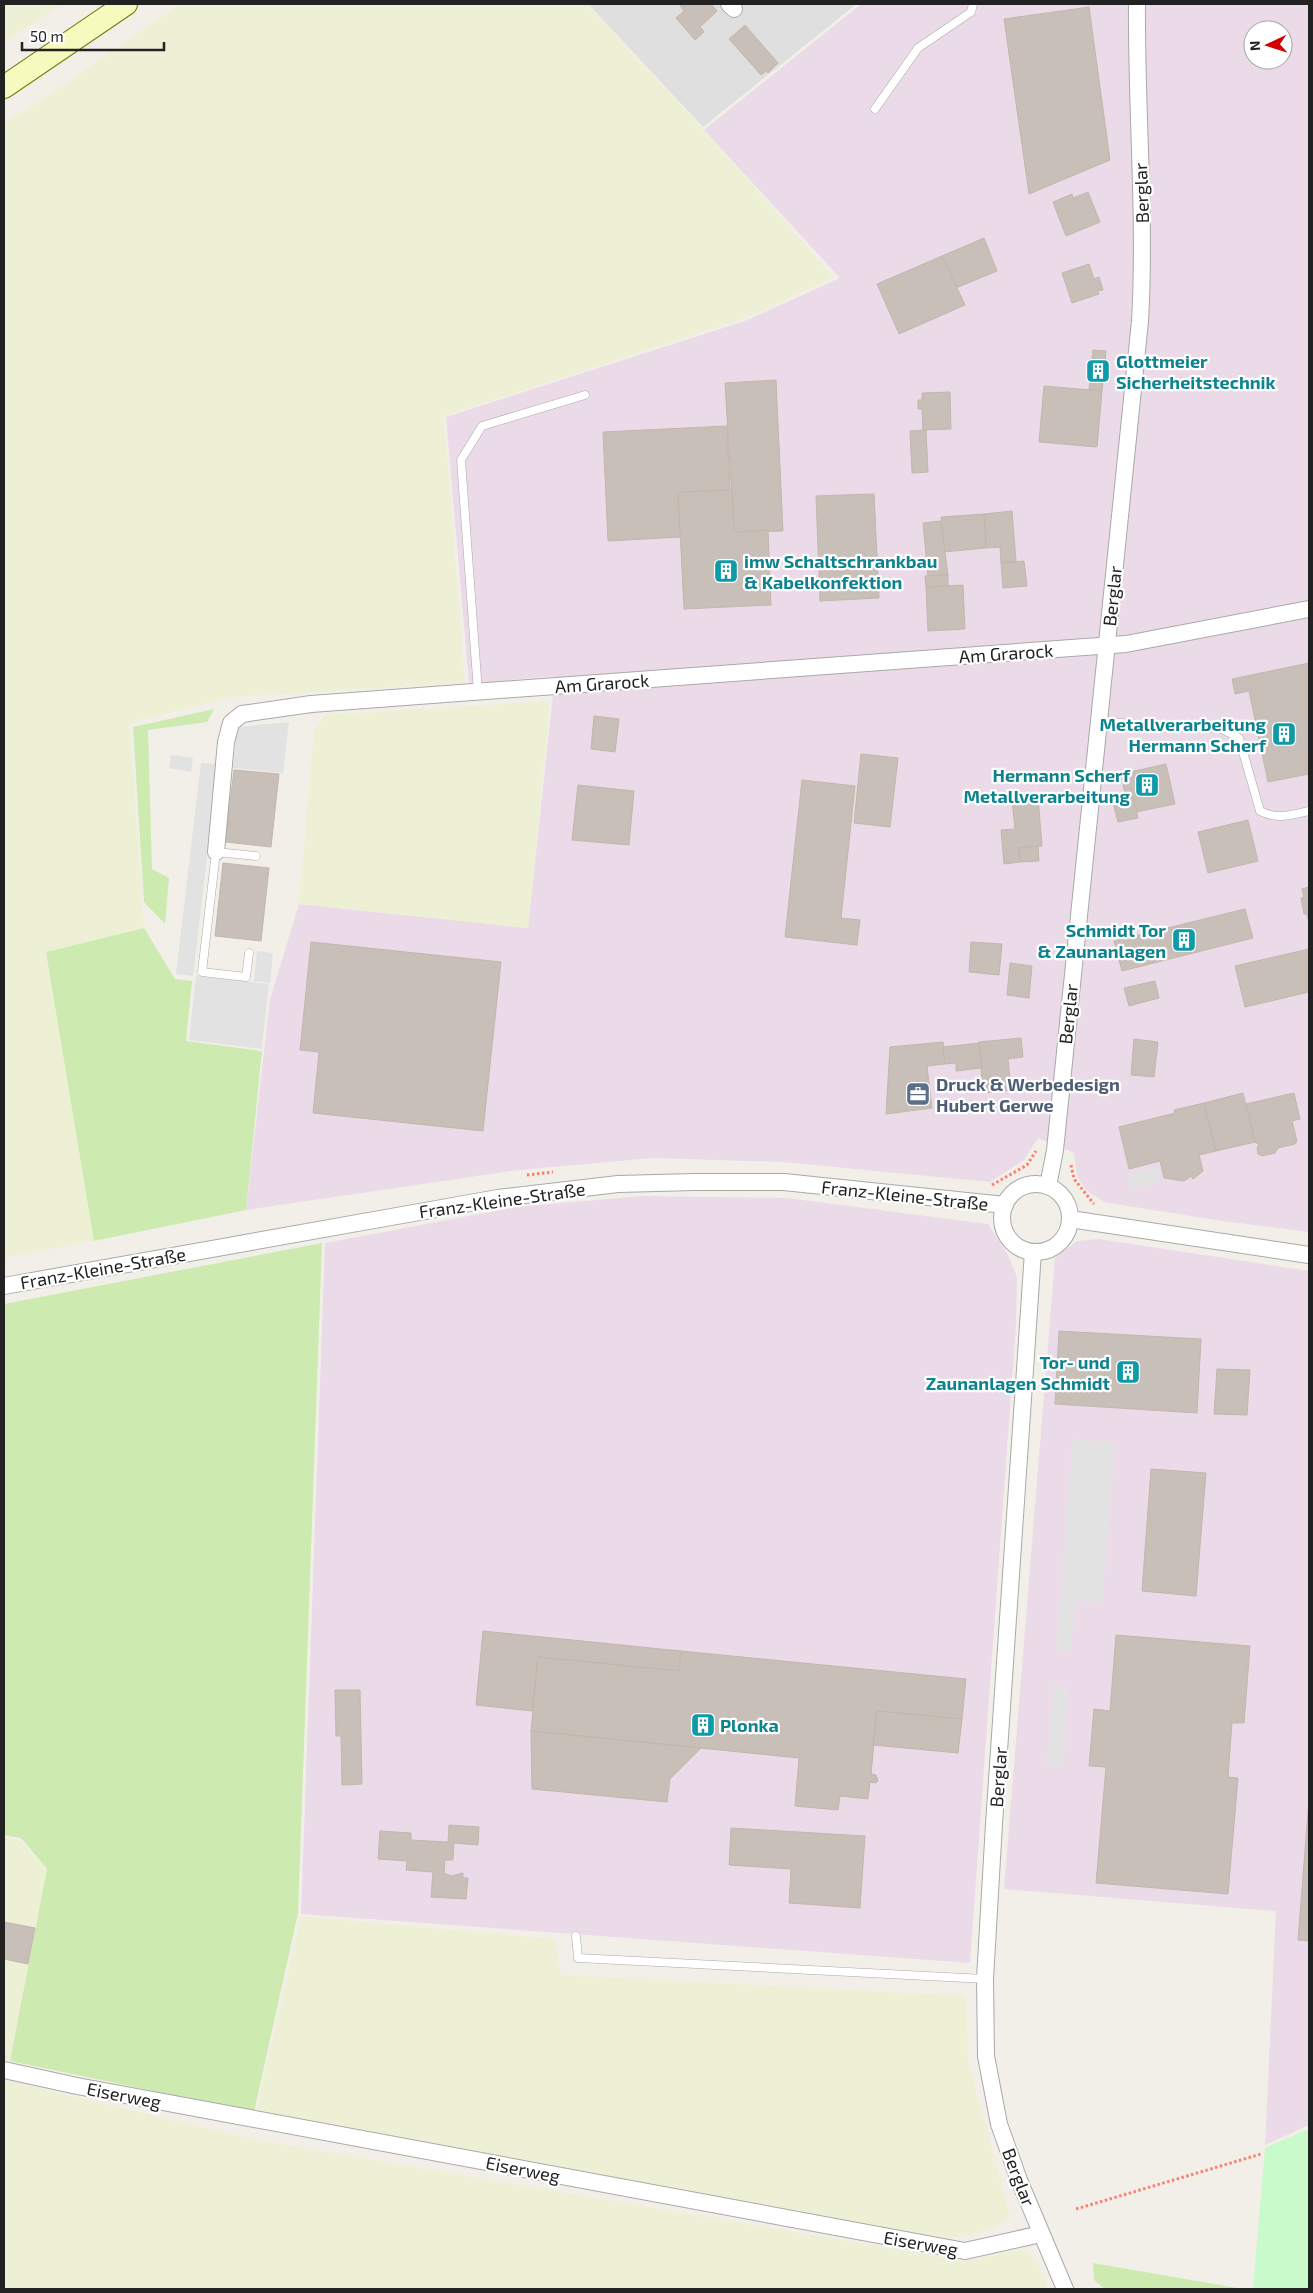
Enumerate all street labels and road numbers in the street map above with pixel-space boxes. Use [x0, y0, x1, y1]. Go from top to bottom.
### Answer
street label: Berglar [1129, 162, 1153, 224]
street label: Berglar [1098, 565, 1126, 627]
street label: Am Grarock [958, 639, 1054, 667]
street label: Am Grarock [554, 669, 650, 697]
street label: Berglar [1054, 983, 1082, 1045]
street label: Franz-Kleine-Straße [820, 1175, 990, 1215]
street label: Franz-Kleine-Straße [417, 1177, 587, 1223]
street label: Franz-Kleine-Straße [18, 1243, 188, 1293]
street label: Berglar [985, 1746, 1011, 1808]
street label: Eiserweg [85, 2077, 163, 2113]
street label: Berglar [998, 2145, 1040, 2209]
street label: Eiserweg [484, 2151, 562, 2187]
street label: Eiserweg [882, 2226, 960, 2260]

